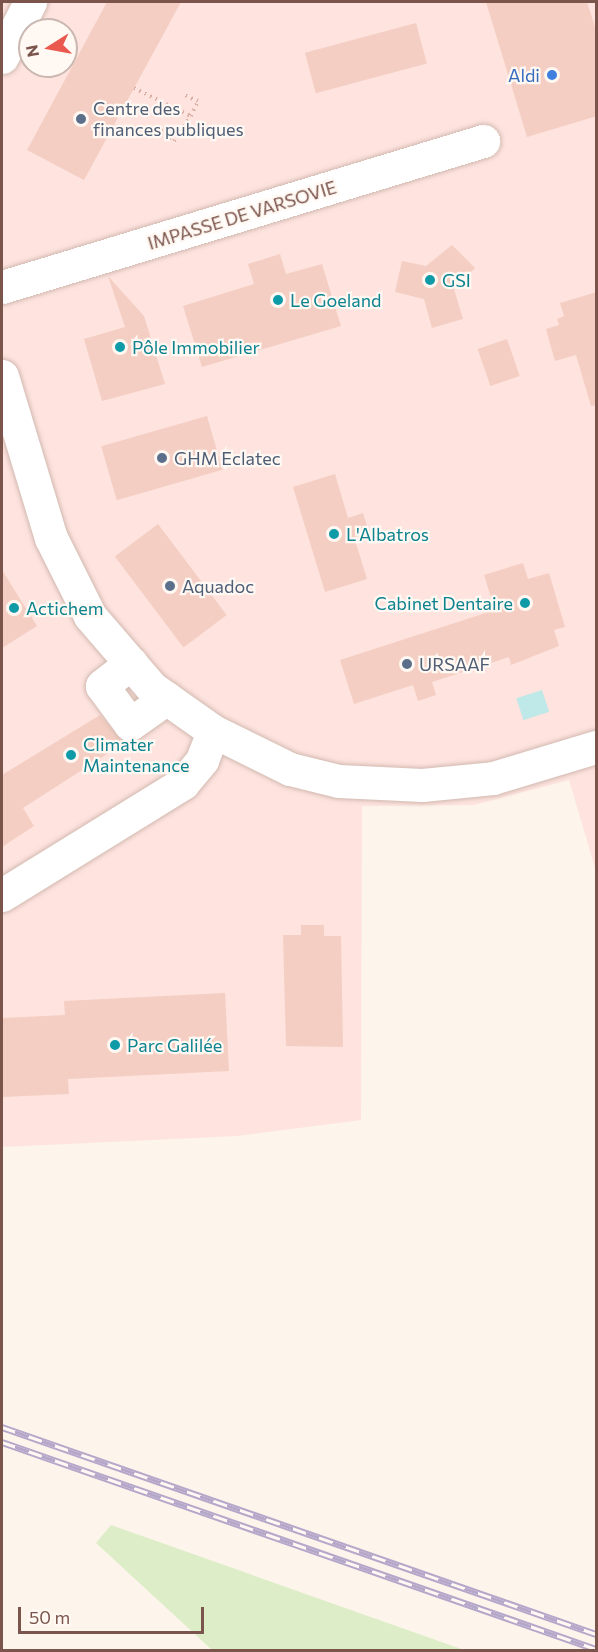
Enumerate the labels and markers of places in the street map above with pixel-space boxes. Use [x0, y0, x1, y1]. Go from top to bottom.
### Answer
place label: Aldi [508, 64, 540, 86]
marker: Aldi [545, 68, 559, 82]
place label: Centre des finances publiques [93, 98, 244, 140]
marker: Centre des finances publiques [74, 112, 88, 126]
place label: GSI [442, 269, 471, 291]
marker: GSI [423, 273, 437, 287]
place label: Le Goeland [290, 289, 381, 311]
marker: Le Goeland [271, 293, 285, 307]
place label: Pôle Immobilier [132, 336, 260, 358]
marker: Pôle Immobilier [113, 340, 127, 354]
place label: GHM Eclatec [174, 447, 281, 469]
marker: GHM Eclatec [155, 451, 169, 465]
place label: L'Albatros [346, 523, 429, 545]
marker: L'Albatros [327, 527, 341, 541]
place label: Aquadoc [182, 575, 254, 597]
marker: Aquadoc [163, 579, 177, 593]
place label: Cabinet Dentaire [375, 592, 513, 614]
marker: Cabinet Dentaire [518, 596, 532, 610]
place label: Actichem [26, 597, 103, 619]
marker: Actichem [7, 601, 21, 615]
place label: URSAAF [419, 653, 490, 675]
marker: URSAAF [400, 657, 414, 671]
place label: Climater Maintenance [83, 734, 190, 777]
marker: Climater Maintenance [64, 748, 78, 762]
place label: Parc Galilée [127, 1034, 222, 1056]
marker: Parc Galilée [108, 1038, 122, 1052]

